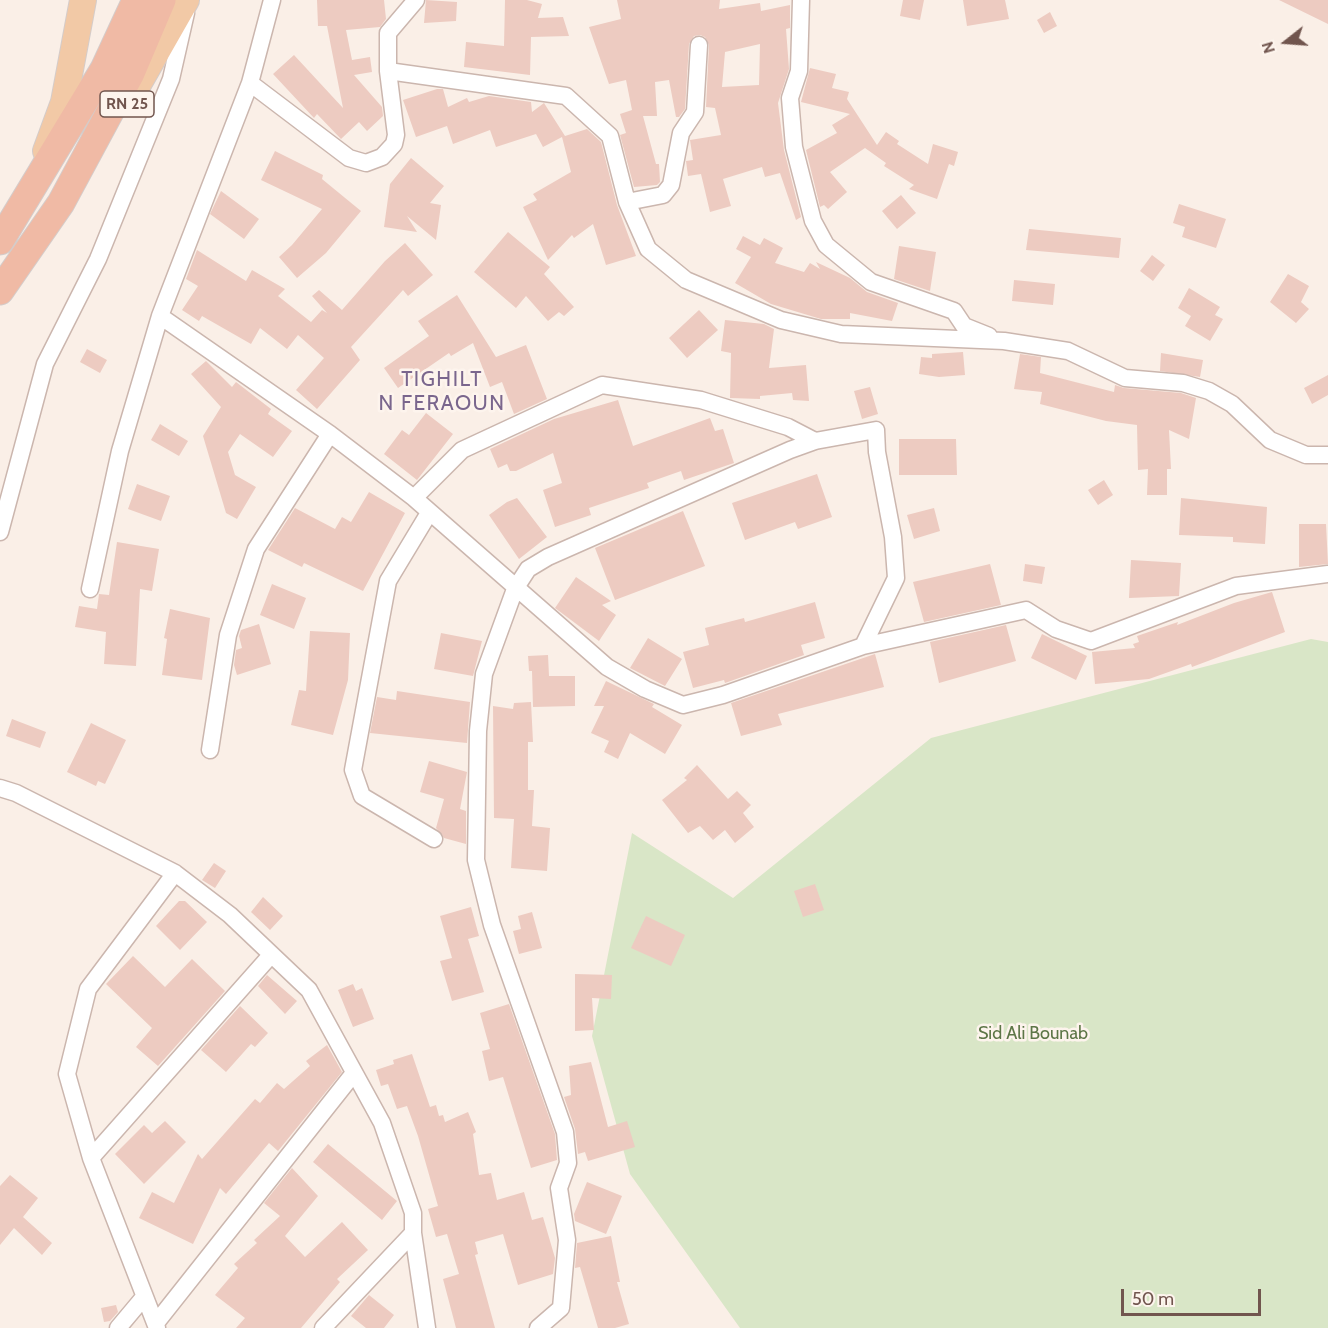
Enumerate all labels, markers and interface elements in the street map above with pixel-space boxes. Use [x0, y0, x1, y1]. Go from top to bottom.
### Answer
north arrow [1256, 12, 1316, 72]
text: N [1258, 39, 1279, 56]
road number: RN 25 [100, 91, 154, 117]
district label: TIGHILT N FERAOUN [378, 367, 506, 417]
park label: Sid Ali Bounab [978, 1023, 1088, 1045]
scale bar [1124, 1277, 1264, 1315]
text: 50 m [1132, 1288, 1174, 1310]

